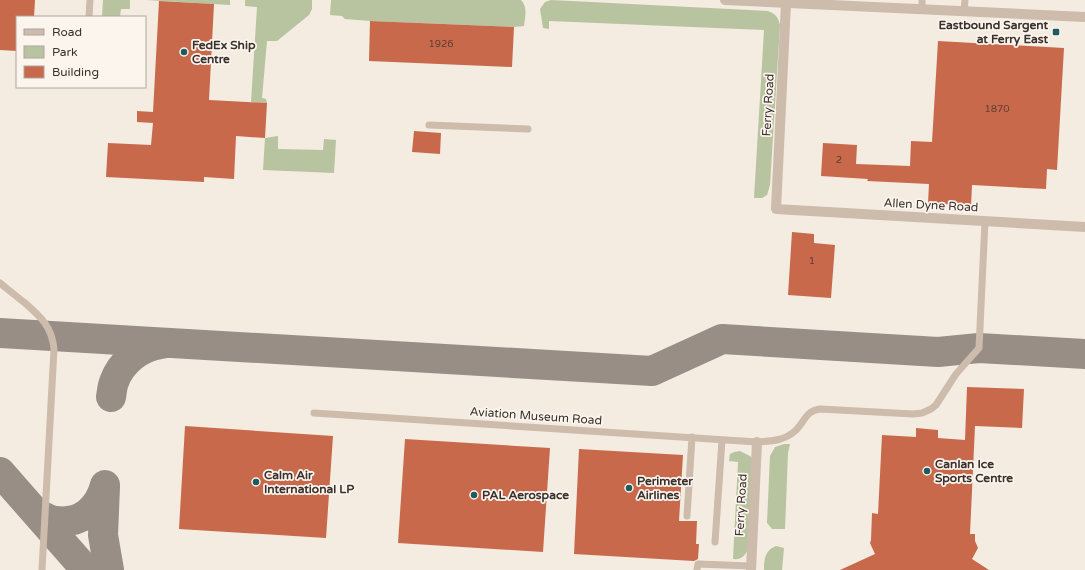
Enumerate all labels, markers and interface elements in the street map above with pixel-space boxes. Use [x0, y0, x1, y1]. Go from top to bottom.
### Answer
legend [16, 16, 146, 88]
place label: Eastbound Sargent at Ferry East [939, 18, 1048, 47]
text: Road [52, 25, 82, 39]
marker: Eastbound Sargent at Ferry East [1051, 27, 1061, 37]
place label: FedEx Ship Centre [192, 38, 256, 66]
house number: 1926 [428, 38, 454, 50]
text: Park [52, 45, 78, 59]
marker: FedEx Ship Centre [179, 47, 189, 57]
text: Building [52, 65, 99, 79]
street label: Ferry Road [759, 73, 777, 137]
house number: 1870 [984, 103, 1010, 115]
house number: 2 [836, 154, 842, 166]
street label: Allen Dyne Road [883, 196, 979, 214]
house number: 1 [809, 255, 815, 267]
street label: Aviation Museum Road [469, 404, 603, 428]
place label: Canlan Ice Sports Centre [935, 457, 1013, 486]
marker: Canlan Ice Sports Centre [922, 466, 932, 476]
place label: Calm Air International LP [264, 468, 354, 496]
street label: Ferry Road [732, 473, 750, 537]
place label: Perimeter Airlines [637, 474, 693, 502]
marker: Calm Air International LP [251, 477, 261, 487]
marker: Perimeter Airlines [624, 483, 634, 493]
place label: PAL Aerospace [482, 488, 569, 503]
marker: PAL Aerospace [469, 490, 479, 500]

